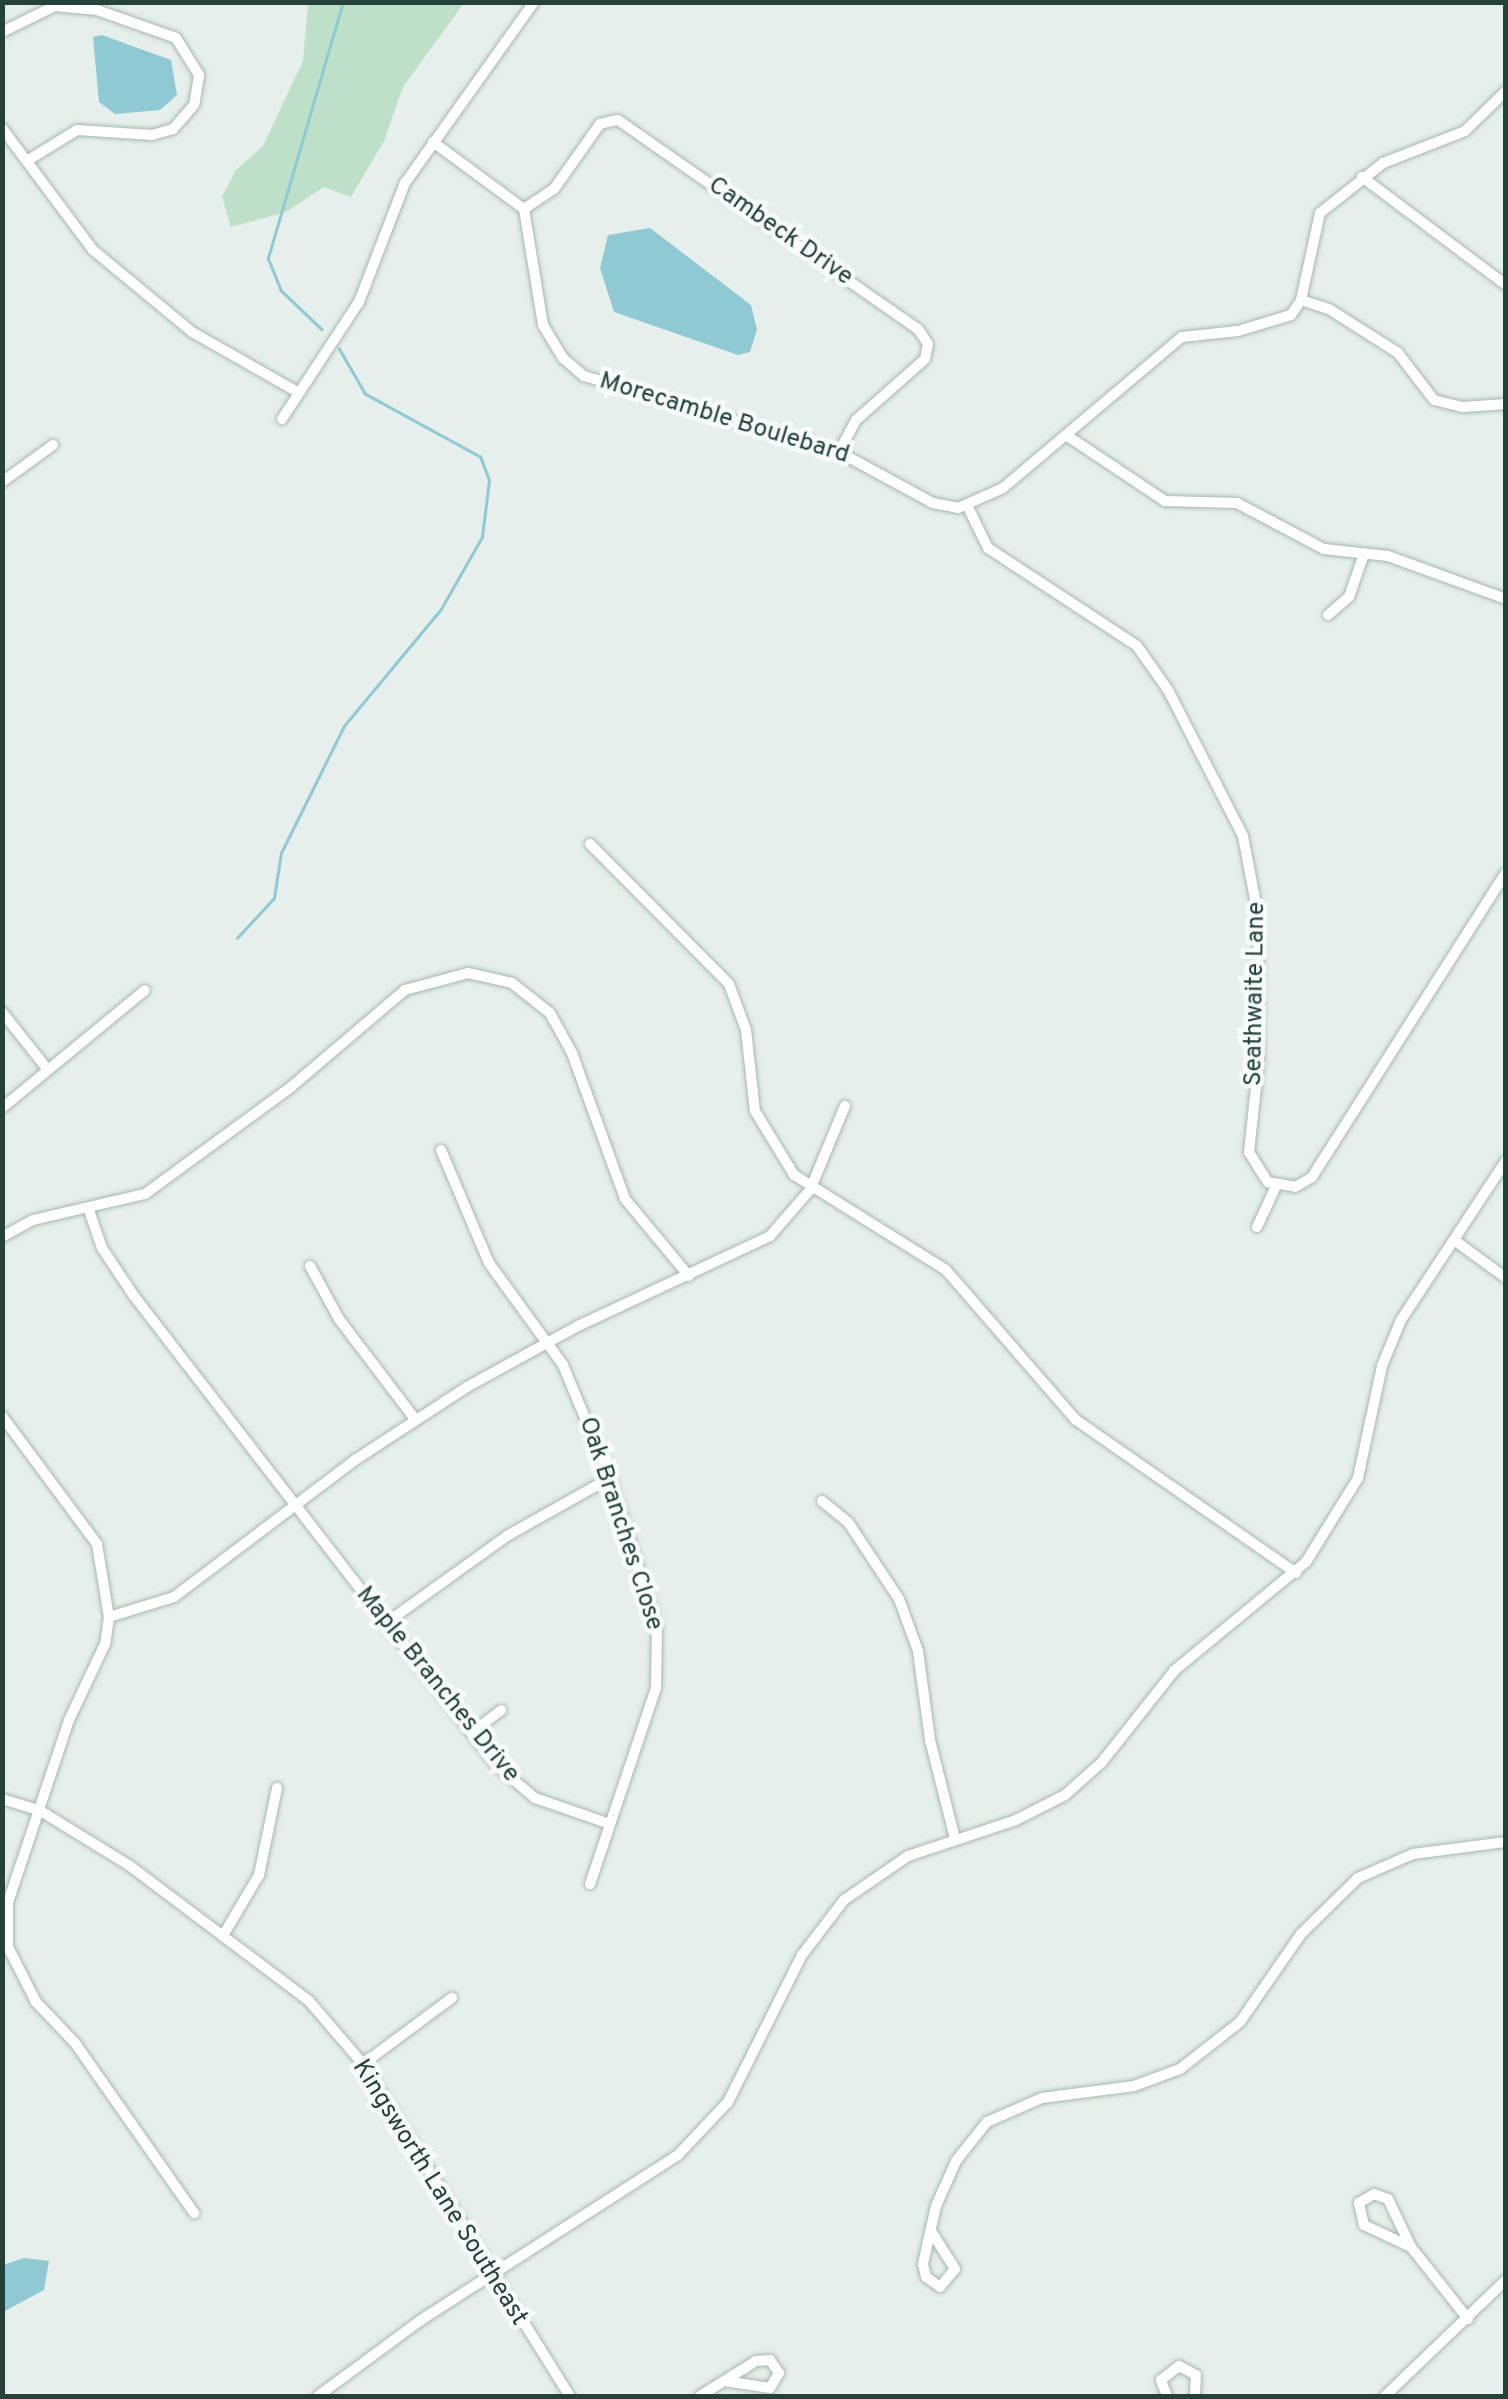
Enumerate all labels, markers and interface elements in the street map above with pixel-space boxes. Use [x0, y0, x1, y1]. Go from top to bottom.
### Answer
street label: Cambeck Drive [702, 171, 858, 293]
street label: Morecamble Boulebard [596, 367, 852, 471]
street label: Seathwaite Lane [1239, 902, 1273, 1086]
street label: Oak Branches Close [571, 1413, 669, 1635]
street label: Maple Branches Drive [349, 1581, 525, 1789]
street label: Kingsworth Lane Southeast [345, 2055, 533, 2331]

